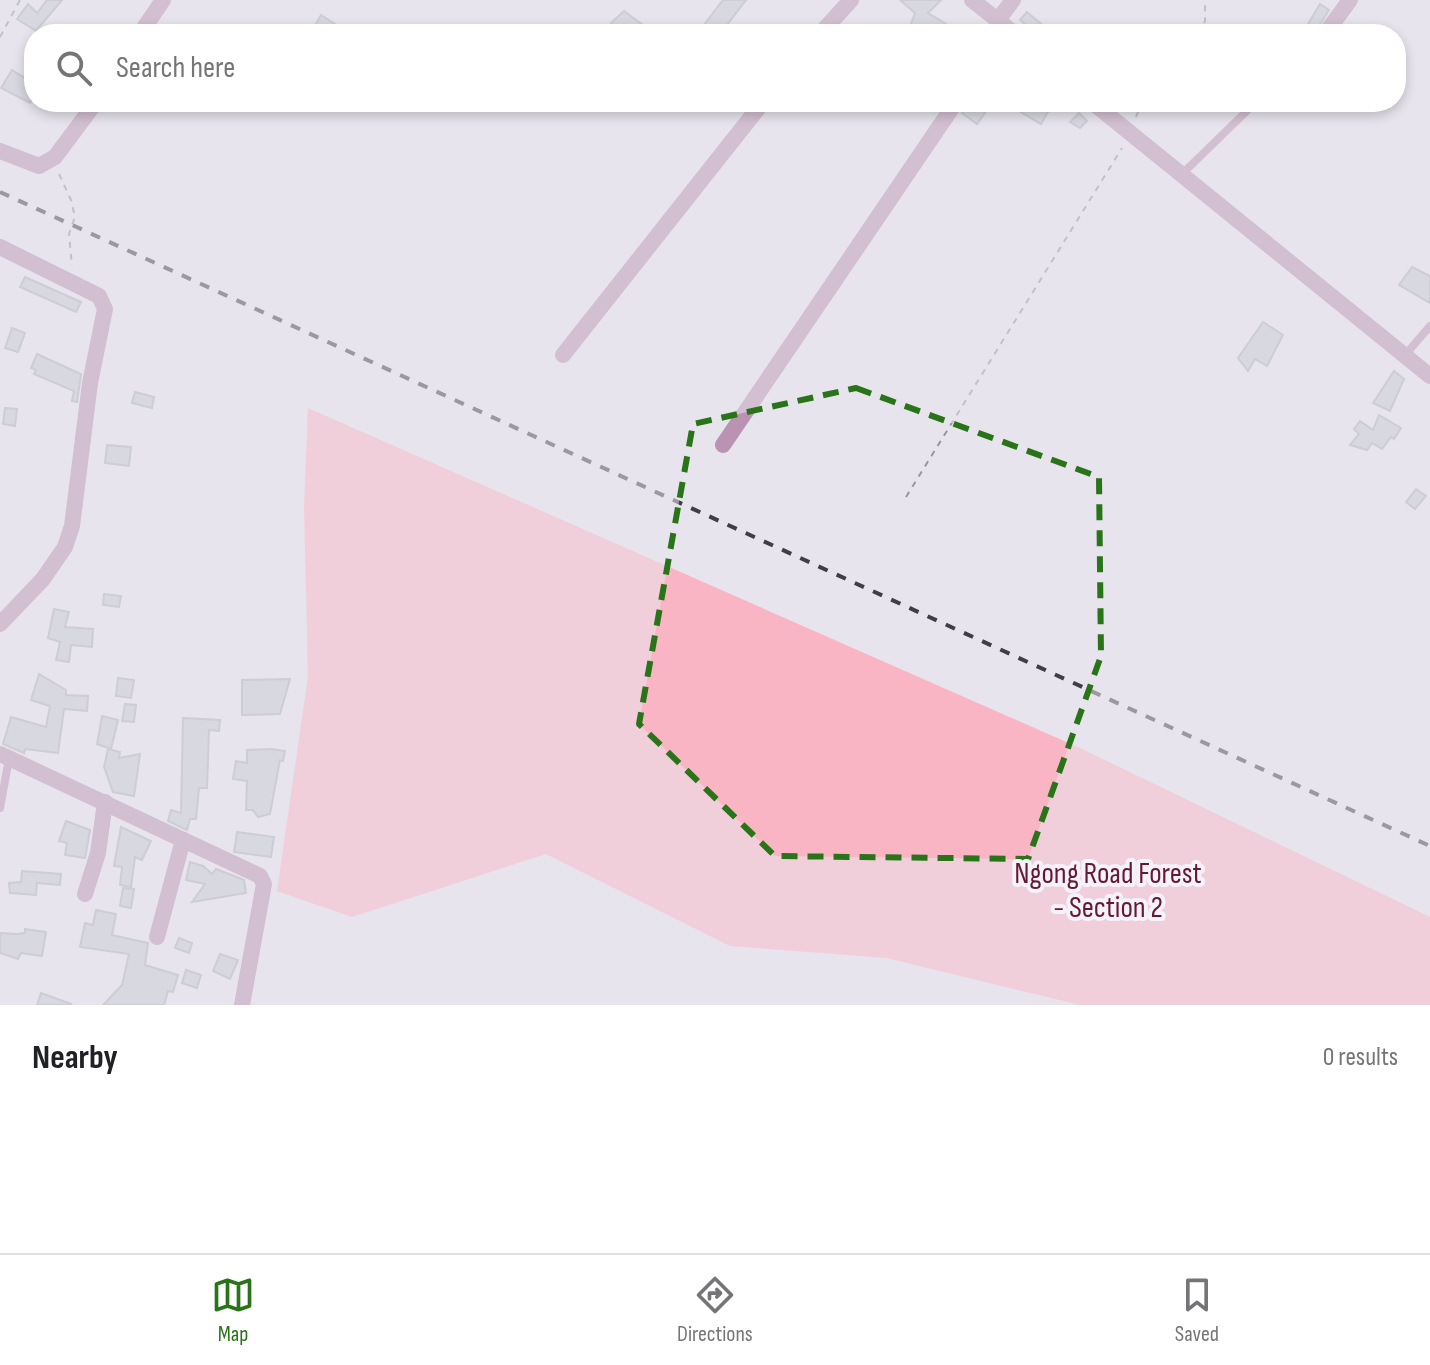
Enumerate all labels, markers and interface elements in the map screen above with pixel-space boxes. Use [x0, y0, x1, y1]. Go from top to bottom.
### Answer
search box [24, 24, 1406, 112]
icon: search [52, 46, 96, 90]
text: Search here [116, 50, 235, 86]
park label: Ngong Road Forest - Section 2 [1014, 856, 1202, 926]
text: Nearby [32, 1037, 118, 1078]
text: 0 results [1323, 1042, 1398, 1073]
tab: Map [211, 1273, 255, 1348]
tab: Directions [677, 1273, 753, 1348]
tab: Saved [1175, 1273, 1219, 1348]

